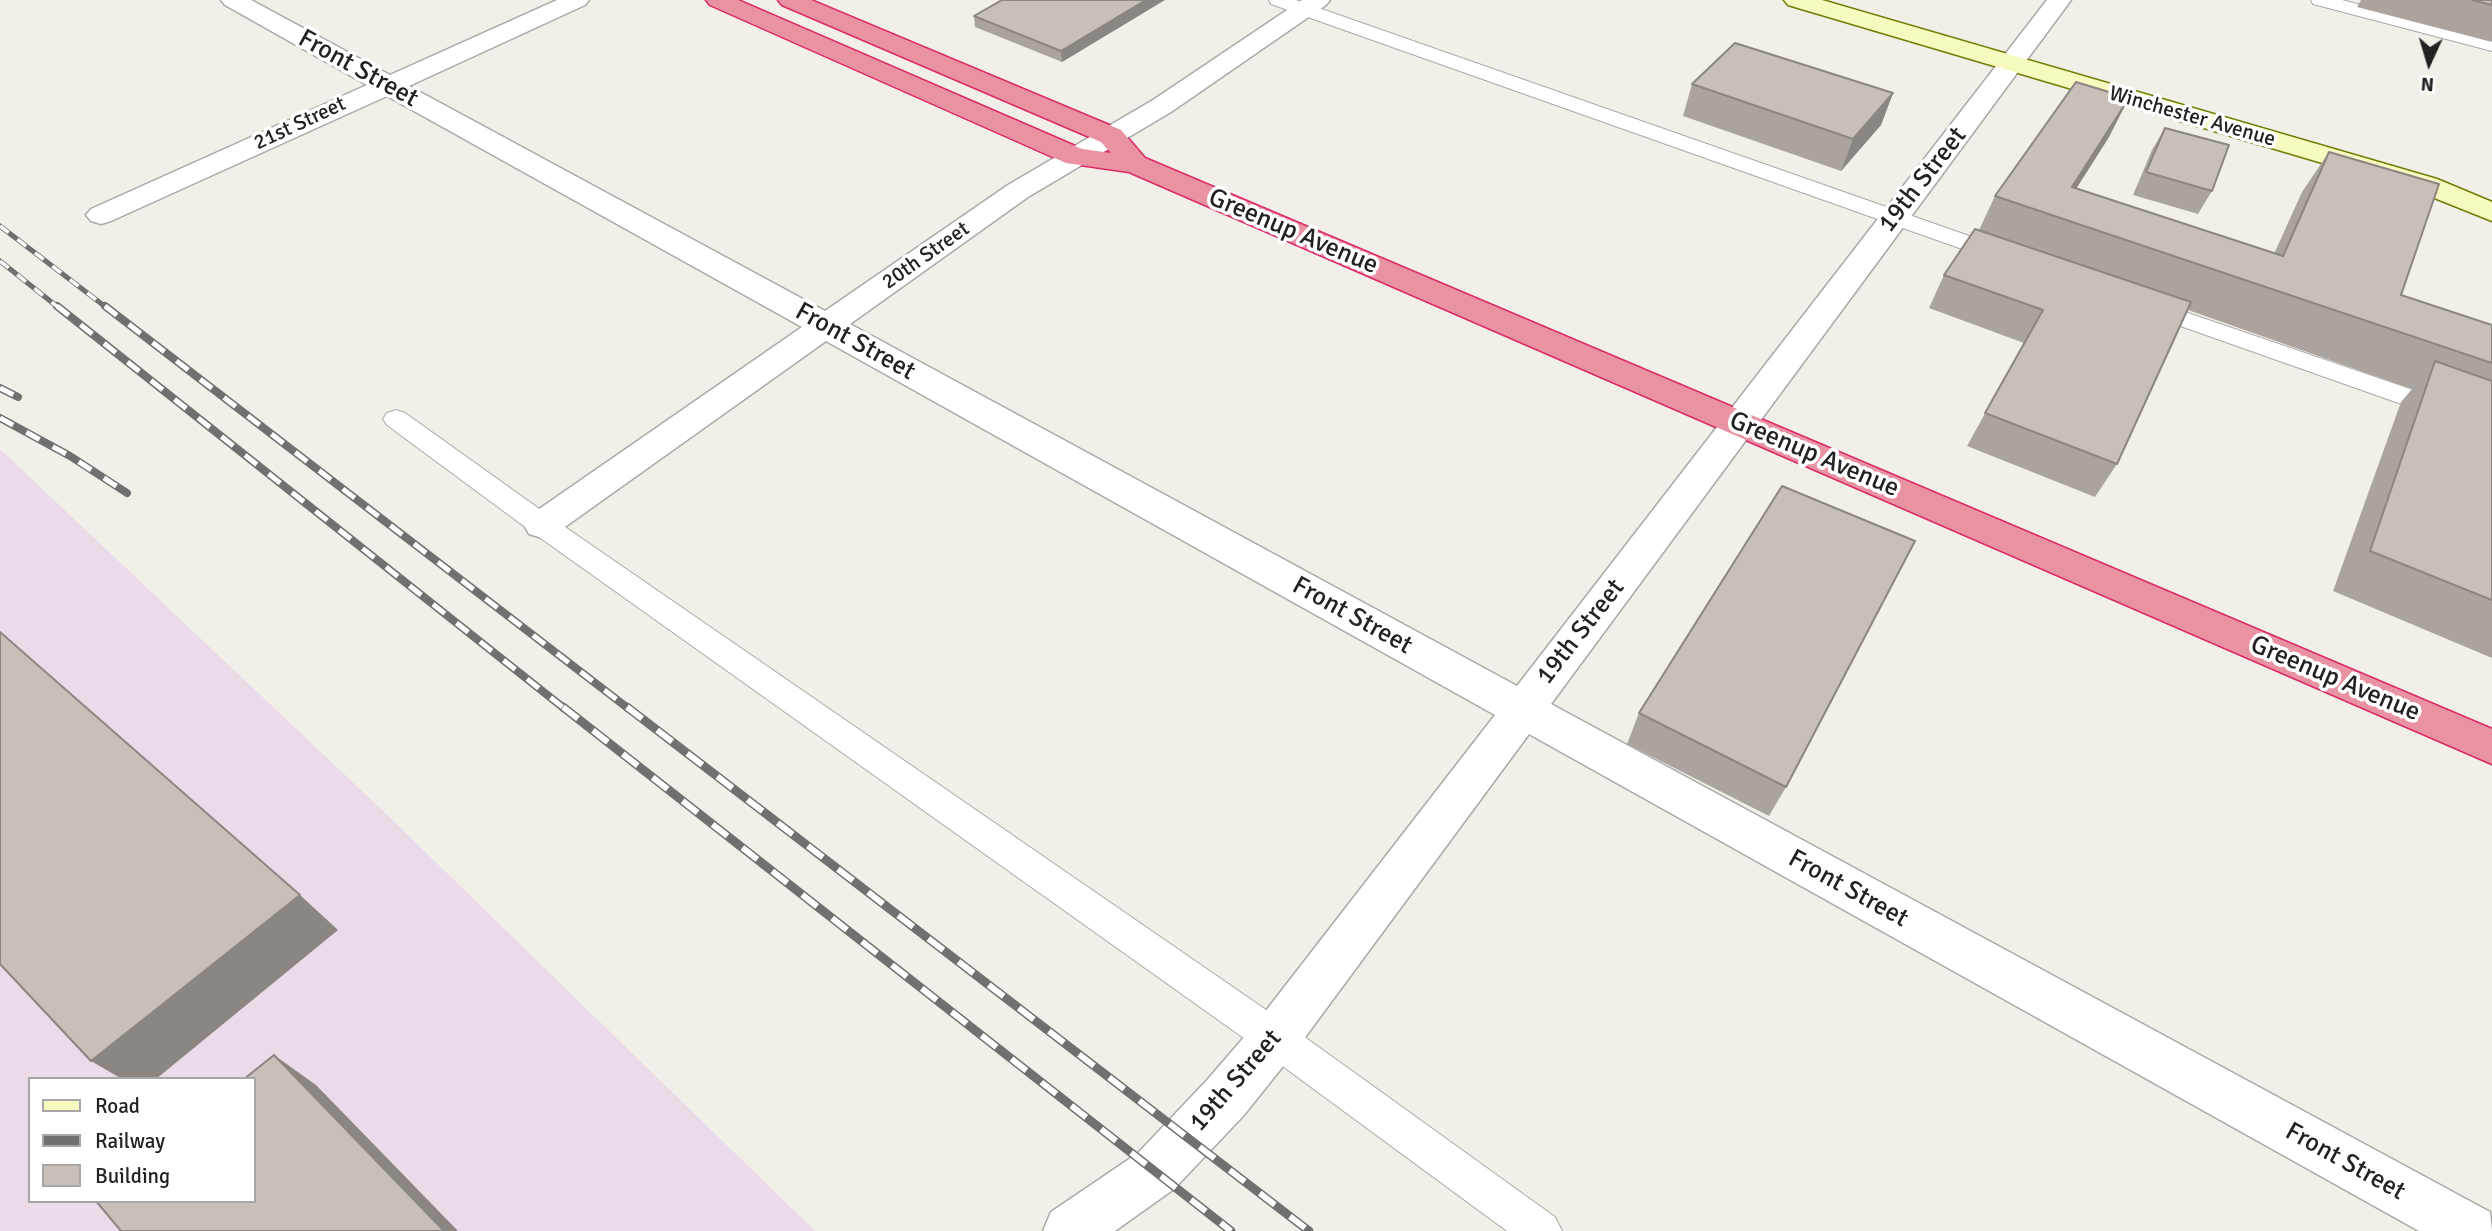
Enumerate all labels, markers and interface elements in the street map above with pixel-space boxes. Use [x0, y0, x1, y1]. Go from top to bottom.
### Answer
street label: Front Street [293, 23, 423, 115]
north arrow [2394, 28, 2464, 98]
text: N [2420, 72, 2435, 96]
street label: Winchester Avenue [2106, 81, 2278, 153]
street label: 21st Street [250, 92, 350, 156]
street label: 19th Street [1872, 121, 1974, 239]
street label: Greenup Avenue [1204, 182, 1382, 282]
street label: 20th Street [877, 217, 975, 295]
street label: Front Street [790, 296, 920, 388]
street label: Greenup Avenue [1725, 405, 1903, 505]
street label: Front Street [1287, 570, 1417, 662]
street label: 19th Street [1530, 573, 1632, 691]
street label: Greenup Avenue [2246, 629, 2424, 729]
street label: Front Street [1783, 843, 1913, 935]
street label: 19th Street [1183, 1024, 1289, 1138]
legend [28, 1077, 256, 1203]
text: Road [95, 1093, 140, 1119]
street label: Front Street [2280, 1116, 2410, 1208]
text: Railway [95, 1128, 165, 1154]
text: Building [95, 1163, 170, 1189]

